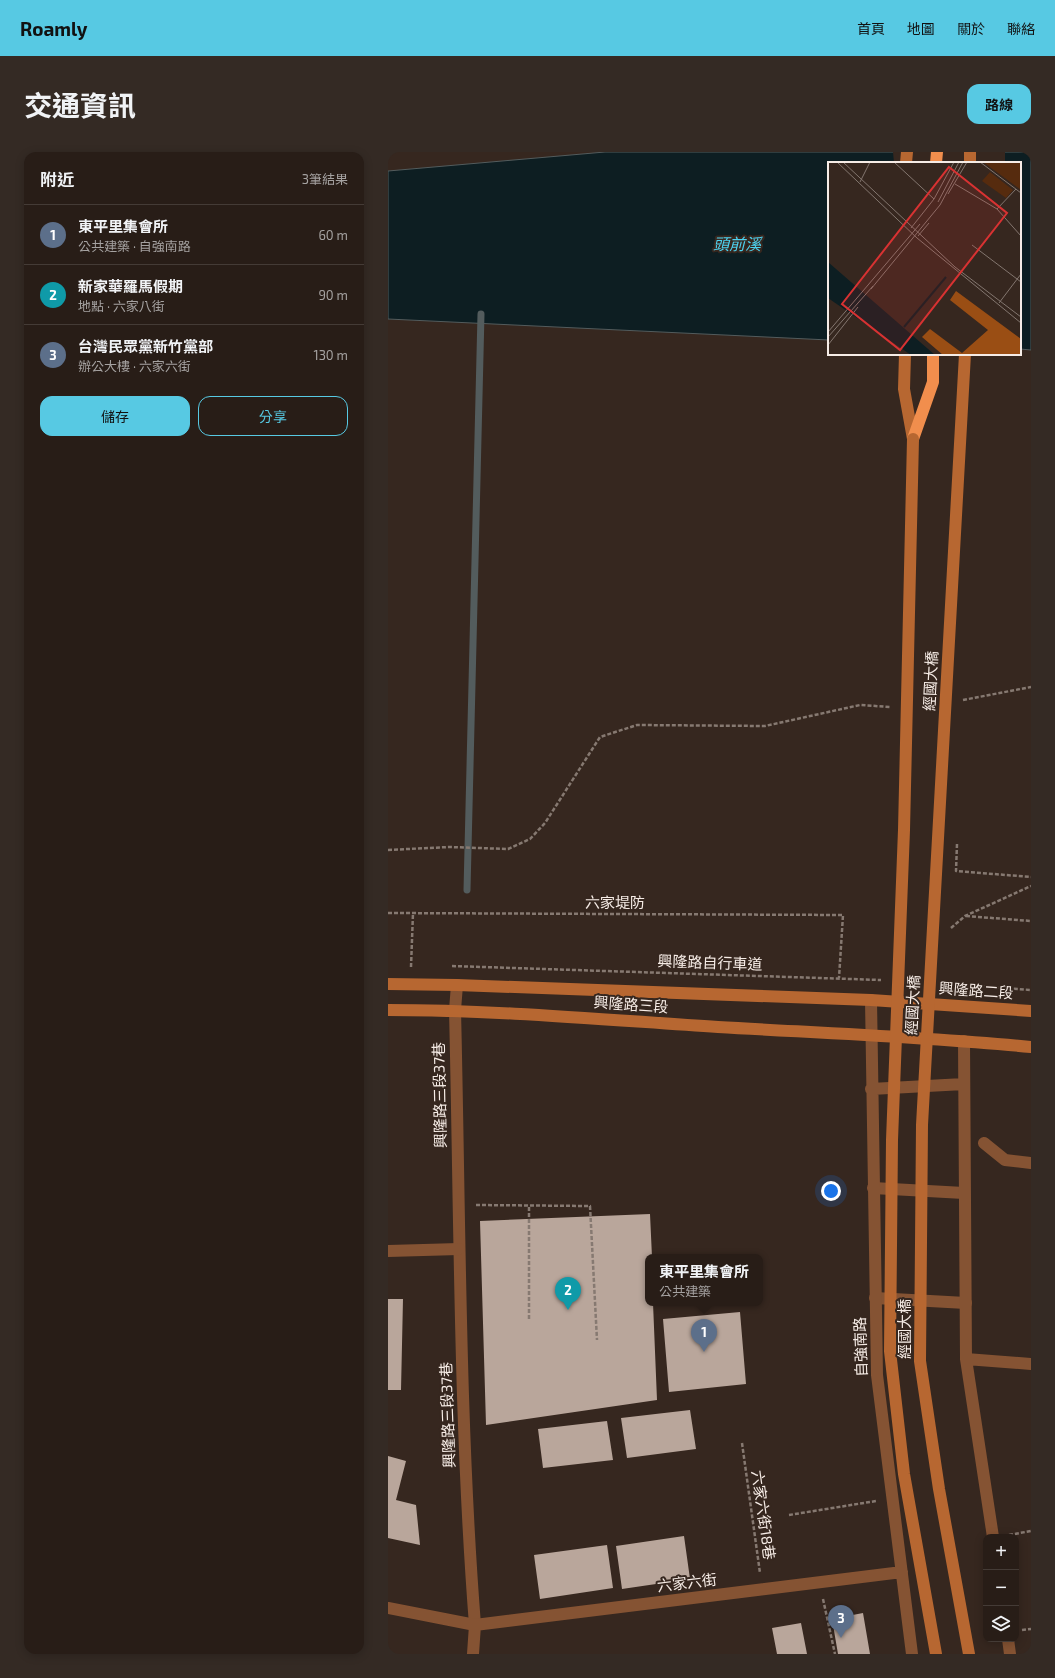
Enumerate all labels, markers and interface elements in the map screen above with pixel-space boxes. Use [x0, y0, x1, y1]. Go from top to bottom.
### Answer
text: Roamly [20, 17, 87, 40]
text: 首頁 [857, 20, 885, 37]
text: 地圖 [907, 20, 935, 37]
text: 關於 [957, 20, 985, 37]
text: 聯絡 [1007, 20, 1035, 37]
button: 路線 [967, 84, 1031, 124]
text: 交通資訊 [24, 88, 136, 122]
inset map [828, 162, 1021, 355]
text: 附近 [40, 169, 74, 189]
text: 3筆結果 [302, 171, 348, 187]
text: 東平里集會所 [78, 217, 168, 235]
text: 1 [50, 227, 56, 243]
text: 60 m [318, 227, 348, 243]
water label: 頭前溪 [713, 234, 763, 253]
text: 公共建築 · 自強南路 [78, 238, 191, 254]
text: 新家華羅馬假期 [78, 277, 183, 295]
text: 2 [49, 287, 57, 303]
text: 90 m [318, 287, 348, 303]
text: 地點 · 六家八街 [78, 298, 165, 314]
text: 台灣民眾黨新竹黨部 [78, 337, 213, 355]
text: 3 [49, 347, 57, 363]
text: 130 m [313, 347, 348, 363]
text: 辦公大樓 · 六家六街 [78, 358, 191, 374]
button: 儲存 [40, 396, 190, 436]
button: 分享 [198, 396, 348, 436]
street label: 經國大橋 [919, 651, 941, 711]
street label: 六家堤防 [585, 893, 645, 911]
street label: 興隆路自行車道 [657, 951, 763, 973]
street label: 經國大橋 [901, 975, 923, 1035]
street label: 興隆路二段 [938, 978, 1014, 1002]
street label: 興隆路三段 [593, 992, 669, 1016]
street label: 興隆路三段37巷 [429, 1042, 449, 1148]
your location [821, 1181, 841, 1201]
popup [645, 1254, 763, 1306]
text: 東平里集會所 [659, 1262, 749, 1280]
pin: 2 [555, 1277, 581, 1310]
text: 公共建築 [659, 1283, 711, 1299]
street label: 經國大橋 [895, 1299, 913, 1359]
street label: 自強南路 [850, 1317, 870, 1377]
pin: 1 [691, 1319, 717, 1352]
street label: 興隆路三段37巷 [436, 1362, 458, 1468]
street label: 六家六街18巷 [749, 1469, 779, 1561]
map controls [983, 1534, 1019, 1642]
button: + [983, 1534, 1019, 1570]
street label: 六家六街 [656, 1569, 718, 1595]
button: − [983, 1570, 1019, 1606]
pin: 3 [828, 1605, 854, 1638]
button: layers [983, 1606, 1019, 1642]

